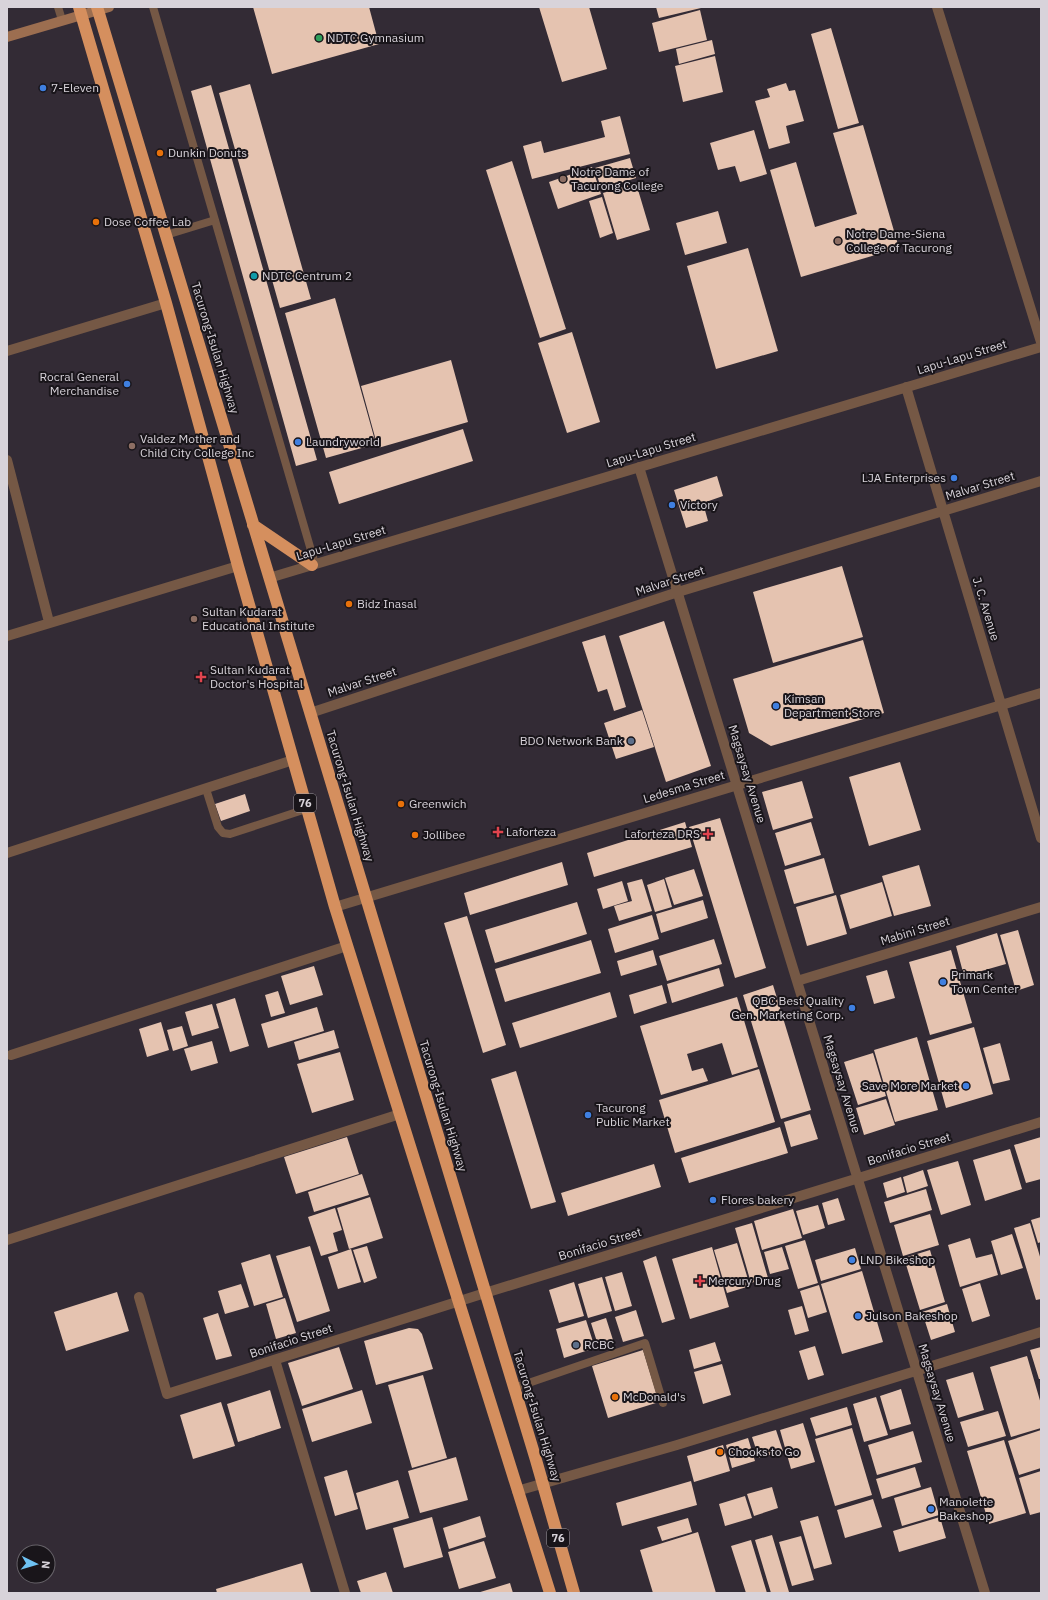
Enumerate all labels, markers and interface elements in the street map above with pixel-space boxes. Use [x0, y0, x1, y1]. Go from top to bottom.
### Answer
place label: NDTC Gymnasium [327, 30, 424, 45]
marker: NDTC Gymnasium [314, 33, 324, 43]
place label: 7-Eleven [51, 80, 99, 95]
marker: 7-Eleven [38, 83, 48, 93]
place label: Dunkin Donuts [168, 145, 247, 160]
marker: Dunkin Donuts [155, 148, 165, 158]
place label: Notre Dame of Tacurong College [571, 164, 664, 193]
marker: Notre Dame of Tacurong College [558, 174, 568, 184]
place label: Dose Coffee Lab [104, 214, 191, 229]
marker: Dose Coffee Lab [91, 217, 101, 227]
place label: Notre Dame-Siena College of Tacurong [846, 226, 952, 255]
marker: Notre Dame-Siena College of Tacurong [833, 236, 843, 246]
place label: NDTC Centrum 2 [262, 268, 352, 283]
marker: NDTC Centrum 2 [249, 271, 259, 281]
street label: Tacurong-Isulan Highway [188, 280, 243, 415]
street label: Lapu-Lapu Street [915, 336, 1008, 377]
place label: Rocral General Merchandise [40, 369, 119, 398]
marker: Rocral General Merchandise [122, 379, 132, 389]
street label: Lapu-Lapu Street [604, 429, 697, 470]
place label: Valdez Mother and Child City College Inc [140, 431, 254, 460]
place label: Laundryworld [306, 434, 380, 449]
marker: Laundryworld [293, 437, 303, 447]
marker: Valdez Mother and Child City College Inc [127, 441, 137, 451]
street label: Malvar Street [943, 468, 1016, 503]
place label: LJA Enterprises [862, 470, 946, 485]
marker: LJA Enterprises [949, 473, 959, 483]
place label: Victory [680, 497, 718, 512]
marker: Victory [667, 500, 677, 510]
street label: Lapu-Lapu Street [294, 522, 387, 563]
street label: Malvar Street [633, 562, 706, 599]
street label: J. C. Avenue [970, 575, 1003, 643]
place label: Bidz Inasal [357, 596, 417, 611]
marker: Bidz Inasal [344, 599, 354, 609]
place label: Sultan Kudarat Educational Institute [202, 604, 315, 633]
marker: Sultan Kudarat Educational Institute [189, 614, 199, 624]
place label: Sultan Kudarat Doctor's Hospital [210, 662, 303, 691]
street label: Malvar Street [325, 663, 398, 700]
marker: Sultan Kudarat Doctor's Hospital [195, 671, 207, 683]
place label: Kimsan Department Store [784, 691, 881, 720]
marker: Kimsan Department Store [771, 701, 781, 711]
street label: Magsaysay Avenue [725, 723, 770, 825]
street label: Tacurong-Isulan Highway [323, 728, 378, 863]
place label: BDO Network Bank [520, 733, 624, 748]
marker: BDO Network Bank [626, 736, 636, 746]
street label: Ledesma Street [641, 767, 726, 806]
road number: 76 [294, 794, 316, 812]
place label: Greenwich [409, 796, 467, 811]
marker: Greenwich [396, 799, 406, 809]
place label: Laforteza [506, 824, 557, 839]
place label: Laforteza DRS [624, 826, 700, 841]
place label: Jollibee [423, 827, 466, 842]
marker: Laforteza [493, 827, 503, 837]
marker: Laforteza DRS [703, 829, 713, 839]
marker: Jollibee [410, 830, 420, 840]
street label: Mabini Street [878, 913, 951, 948]
place label: Primark Town Center [951, 967, 1019, 996]
marker: Primark Town Center [938, 977, 948, 987]
place label: QBC Best Quality Gen. Marketing Corp. [731, 993, 844, 1022]
marker: QBC Best Quality Gen. Marketing Corp. [847, 1003, 857, 1013]
street label: Magsaysay Avenue [820, 1033, 865, 1135]
street label: Tacurong-Isulan Highway [416, 1038, 471, 1173]
place label: Save More Market [862, 1078, 958, 1093]
marker: Save More Market [961, 1081, 971, 1091]
place label: Tacurong Public Market [596, 1100, 670, 1129]
marker: Tacurong Public Market [583, 1110, 593, 1120]
street label: Bonifacio Street [865, 1129, 952, 1168]
place label: Flores bakery [721, 1192, 794, 1207]
marker: Flores bakery [708, 1195, 718, 1205]
street label: Bonifacio Street [556, 1224, 643, 1263]
place label: LND Bikeshop [860, 1252, 935, 1267]
marker: LND Bikeshop [847, 1255, 857, 1265]
place label: Mercury Drug [708, 1273, 781, 1288]
marker: Mercury Drug [695, 1276, 705, 1286]
place label: Julson Bakeshop [866, 1308, 958, 1323]
marker: Julson Bakeshop [853, 1311, 863, 1321]
street label: Bonifacio Street [248, 1320, 334, 1361]
place label: RCBC [584, 1337, 615, 1352]
marker: RCBC [571, 1340, 581, 1350]
street label: Magsaysay Avenue [915, 1342, 960, 1444]
street label: Tacurong-Isulan Highway [510, 1348, 565, 1483]
place label: McDonald's [623, 1389, 686, 1404]
marker: McDonald's [610, 1392, 620, 1402]
place label: Chooks to Go [728, 1444, 800, 1459]
marker: Chooks to Go [715, 1447, 725, 1457]
place label: Manolette Bakeshop [939, 1494, 994, 1523]
marker: Manolette Bakeshop [926, 1504, 936, 1514]
road number: 76 [547, 1529, 569, 1547]
north arrow [16, 1544, 56, 1584]
text: N [39, 1560, 53, 1569]

